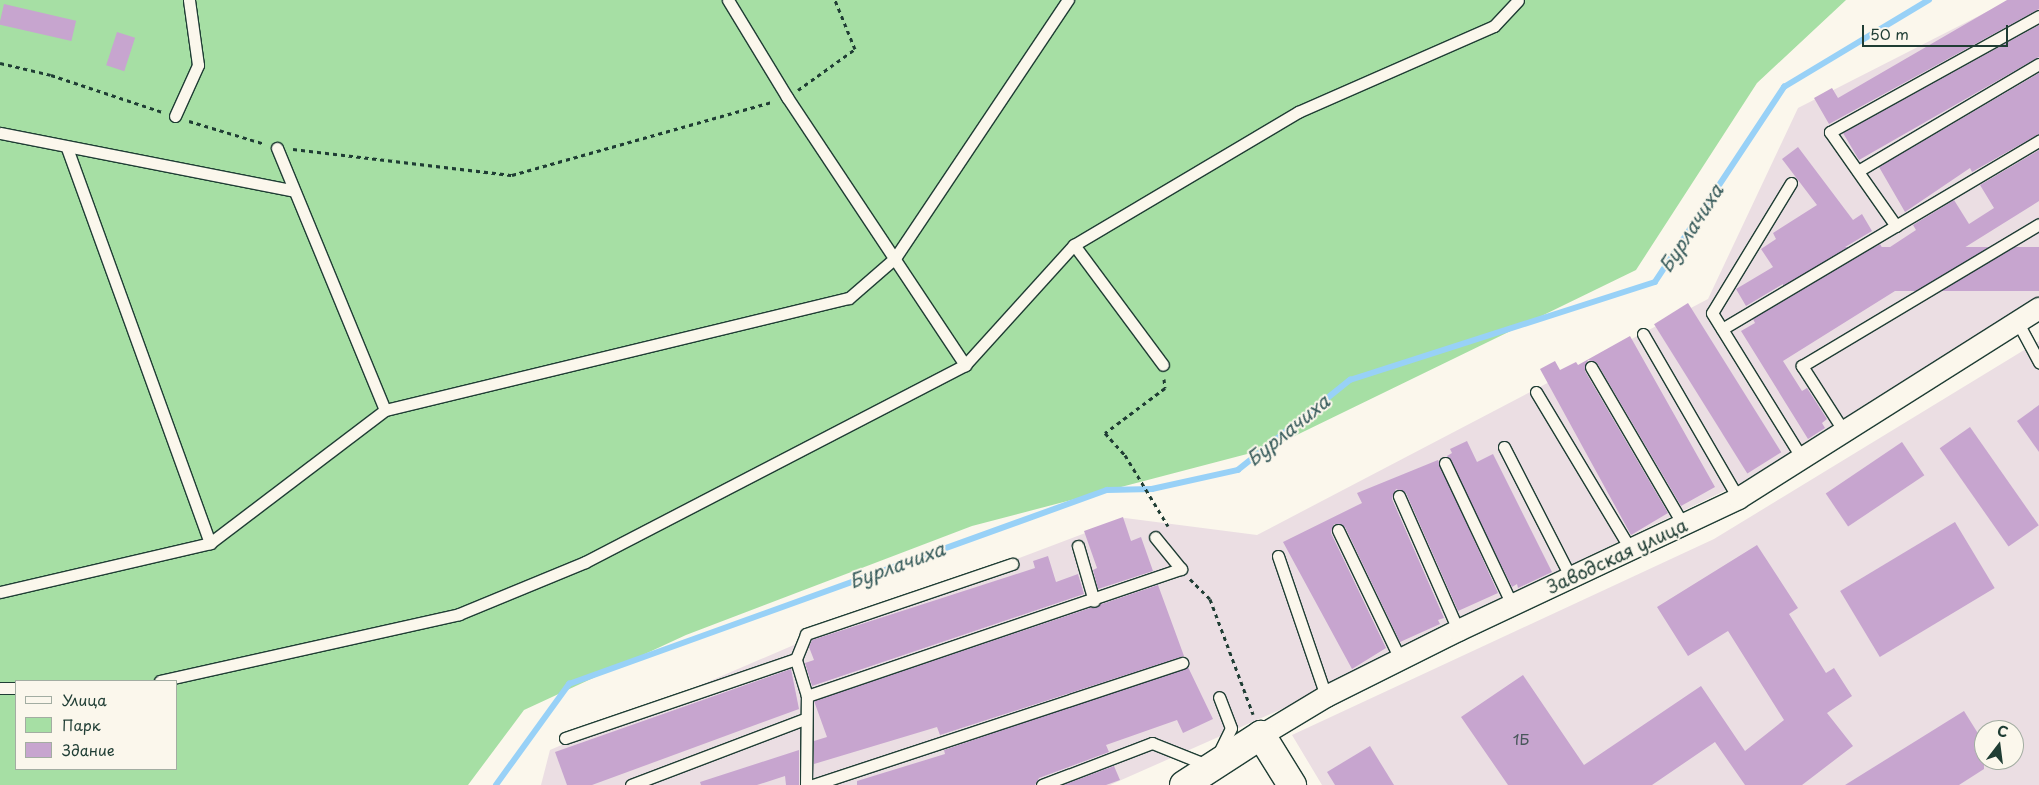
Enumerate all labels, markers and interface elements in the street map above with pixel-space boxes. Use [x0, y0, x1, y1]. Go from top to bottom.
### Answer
scale bar [1864, 15, 2010, 47]
text: 50 m [1870, 22, 1909, 45]
water label: Бурлачиха [1654, 180, 1728, 276]
water label: Бурлачиха [1242, 390, 1334, 470]
street label: Заводская улица [1543, 514, 1691, 598]
water label: Бурлачиха [846, 537, 948, 593]
legend [15, 680, 178, 770]
text: Улица [62, 688, 107, 711]
text: Парк [62, 713, 101, 736]
text: С [1995, 719, 2011, 742]
north arrow [1974, 720, 2024, 770]
house number: 1Б [1513, 730, 1529, 748]
text: Здание [62, 738, 115, 761]

